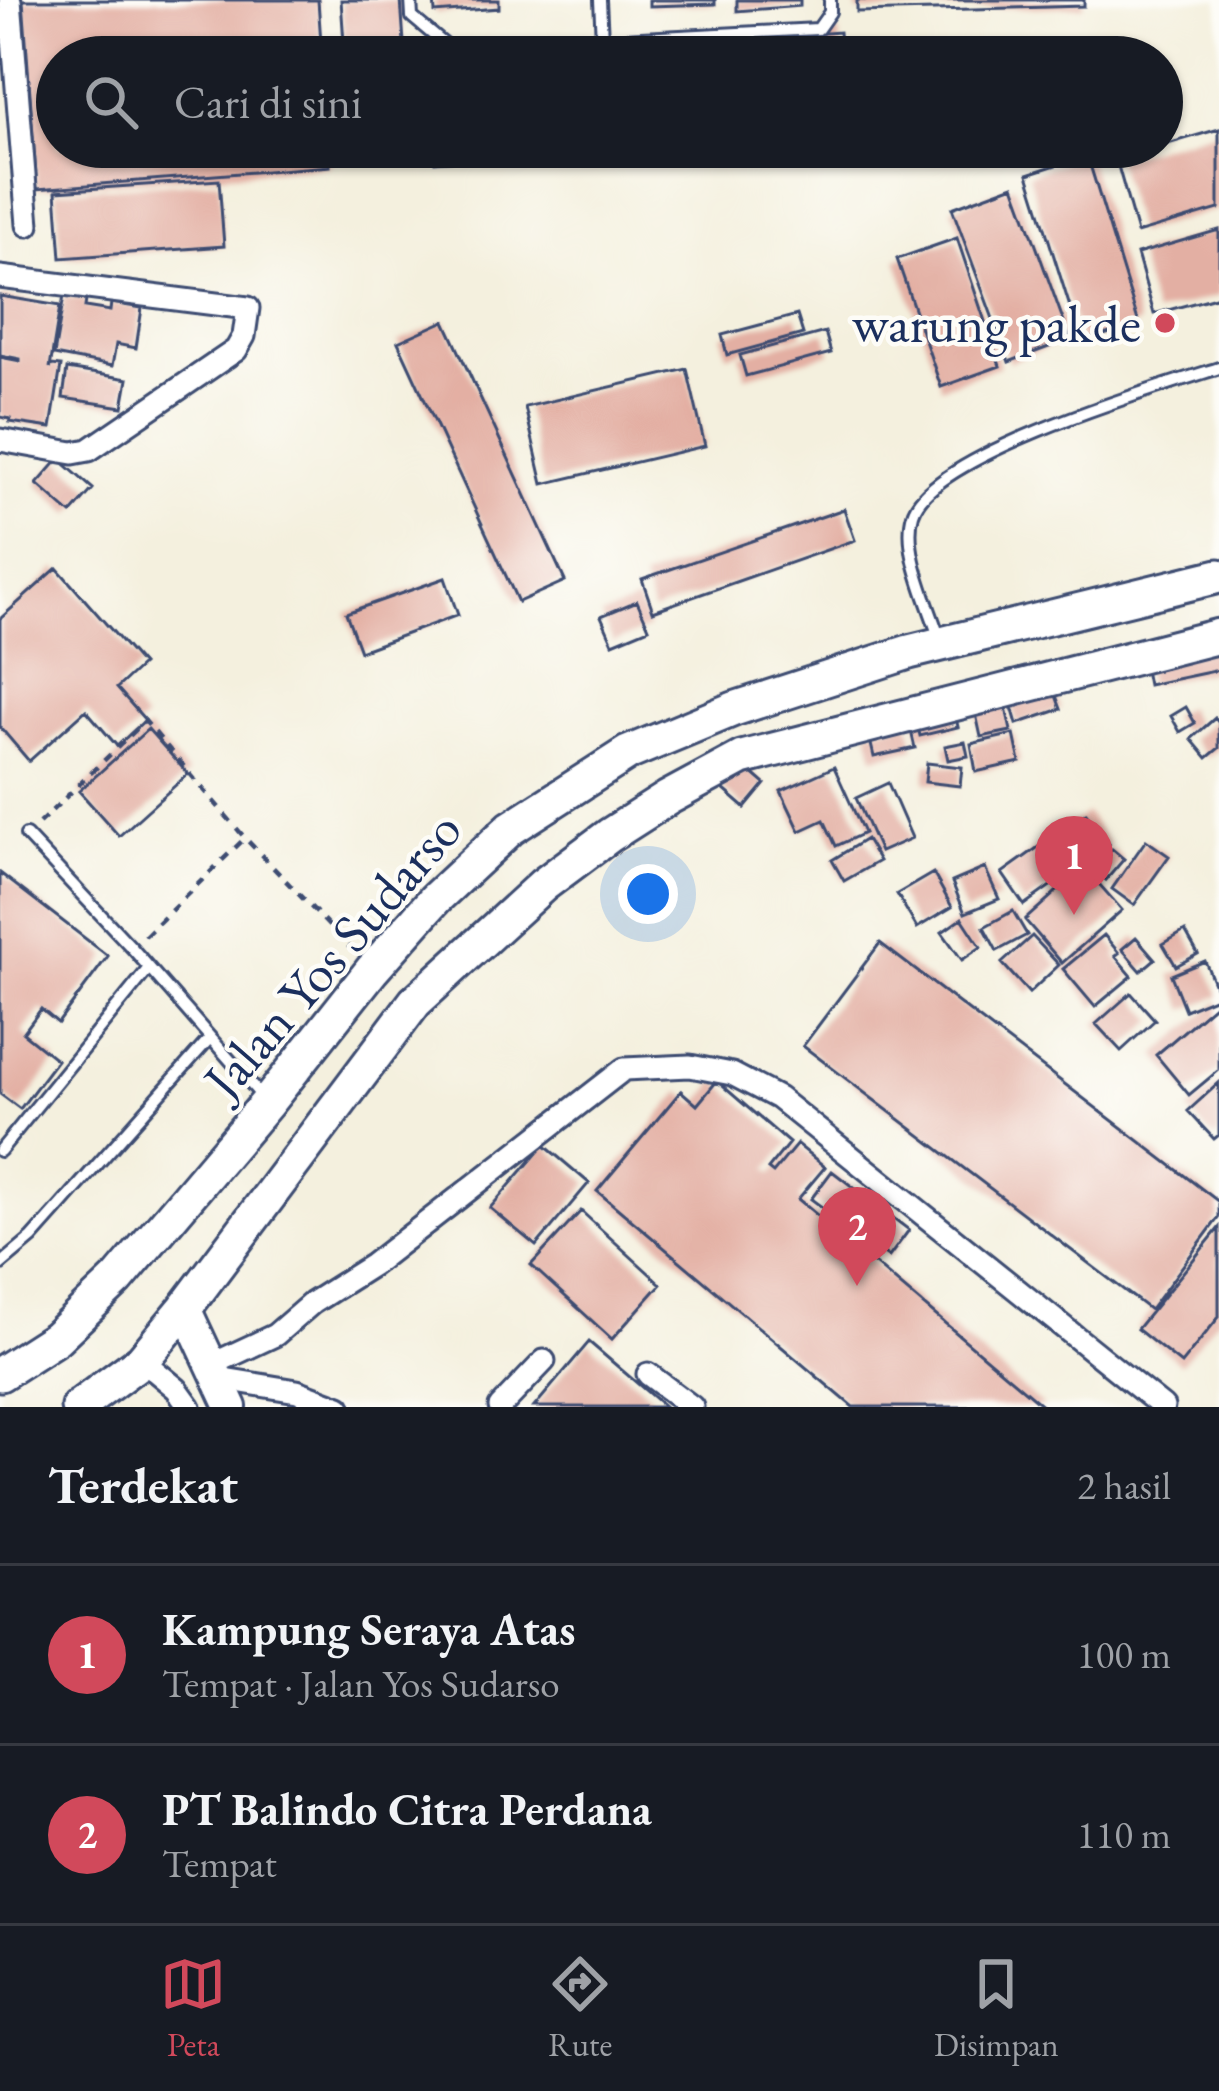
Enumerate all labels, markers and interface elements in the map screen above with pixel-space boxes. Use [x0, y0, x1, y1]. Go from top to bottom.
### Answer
search box [36, 36, 1183, 168]
icon: search [78, 69, 144, 135]
text: Cari di sini [174, 73, 362, 131]
place label: warung pakde [852, 288, 1141, 358]
marker: warung pakde [1152, 310, 1178, 336]
street label: Jalan Yos Sudarso [185, 796, 476, 1116]
pin: 1 [1035, 816, 1113, 915]
your location [618, 864, 678, 924]
pin: 2 [818, 1187, 896, 1286]
text: Terdekat [48, 1452, 238, 1518]
text: 2 hasil [1077, 1460, 1171, 1511]
text: Kampung Seraya Atas [162, 1600, 575, 1658]
text: 1 [77, 1629, 97, 1680]
text: 100 m [1077, 1629, 1171, 1680]
text: Tempat · Jalan Yos Sudarso [162, 1658, 560, 1709]
text: PT Balindo Citra Perdana [162, 1780, 652, 1838]
text: 2 [77, 1809, 97, 1860]
text: 110 m [1077, 1809, 1171, 1860]
text: Tempat [162, 1838, 277, 1889]
tab: Peta [160, 1951, 226, 2066]
tab: Rute [547, 1951, 613, 2066]
tab: Disimpan [934, 1951, 1059, 2066]

